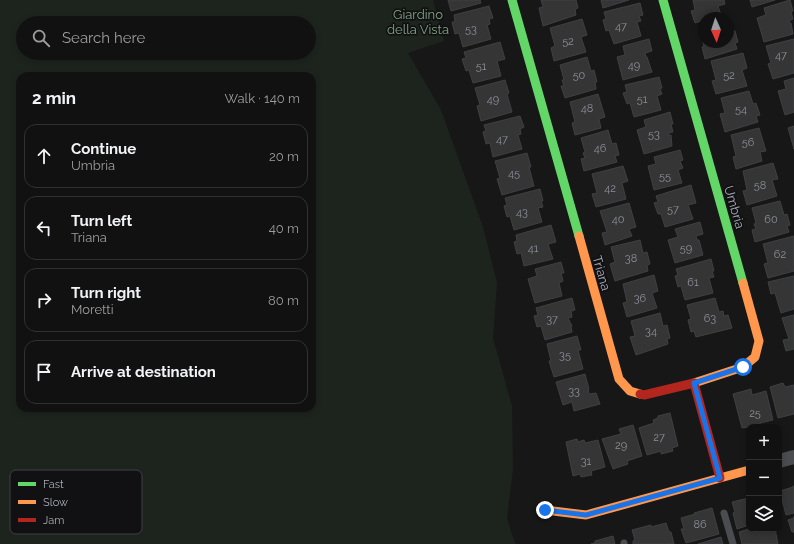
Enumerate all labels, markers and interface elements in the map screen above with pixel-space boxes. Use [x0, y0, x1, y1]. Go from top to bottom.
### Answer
park label: Giardino della Vista [387, 7, 449, 37]
north arrow [698, 12, 734, 48]
search box [16, 16, 316, 60]
house number: 47 [615, 20, 627, 33]
house number: 53 [465, 23, 477, 36]
icon: search [30, 27, 52, 49]
text: Search here [62, 29, 145, 47]
house number: 52 [562, 35, 574, 48]
house number: 47 [775, 49, 787, 62]
house number: 49 [628, 59, 640, 72]
house number: 51 [476, 60, 487, 73]
house number: 50 [573, 69, 586, 82]
house number: 52 [723, 69, 735, 82]
text: 2 min [32, 88, 76, 108]
text: Walk · 140 m [225, 91, 300, 106]
house number: 49 [487, 93, 499, 106]
house number: 51 [637, 93, 648, 106]
house number: 48 [581, 102, 593, 115]
house number: 54 [735, 103, 747, 116]
house number: 53 [648, 128, 660, 141]
house number: 47 [496, 133, 508, 146]
house number: 56 [742, 136, 755, 149]
text: Continue [71, 140, 136, 158]
house number: 46 [594, 142, 607, 155]
icon: ahead [33, 145, 55, 167]
text: 20 m [269, 149, 299, 164]
text: Umbria [71, 158, 115, 173]
house number: 45 [508, 167, 520, 180]
house number: 55 [659, 170, 671, 183]
house number: 58 [754, 179, 766, 192]
house number: 42 [604, 182, 616, 195]
street label: Umbria [721, 184, 748, 230]
house number: 57 [667, 203, 679, 216]
house number: 43 [516, 206, 528, 219]
text: Turn left [71, 212, 132, 230]
house number: 40 [612, 213, 625, 226]
house number: 60 [764, 213, 778, 226]
icon: left [33, 217, 55, 239]
text: 40 m [269, 221, 299, 236]
text: Triana [71, 230, 107, 245]
house number: 41 [528, 242, 539, 255]
house number: 59 [680, 242, 692, 255]
house number: 62 [774, 248, 786, 261]
house number: 38 [625, 252, 637, 265]
street label: Triana [589, 254, 614, 292]
house number: 61 [687, 276, 699, 289]
text: Turn right [71, 284, 141, 302]
icon: right [33, 289, 55, 311]
house number: 36 [634, 292, 647, 305]
text: 80 m [268, 293, 299, 308]
text: Moretti [71, 302, 114, 317]
house number: 63 [704, 312, 716, 325]
house number: 37 [546, 313, 558, 326]
house number: 34 [645, 325, 657, 338]
house number: 35 [559, 349, 571, 362]
route start [734, 358, 752, 376]
icon: arrive [33, 361, 55, 383]
text: Arrive at destination [71, 363, 216, 381]
house number: 33 [568, 385, 580, 398]
house number: 25 [749, 407, 761, 420]
map controls [746, 424, 782, 532]
button: + [746, 424, 782, 460]
house number: 27 [653, 431, 665, 444]
house number: 29 [615, 439, 627, 452]
house number: 31 [581, 455, 592, 468]
button: − [746, 460, 782, 496]
legend [10, 470, 142, 534]
text: Fast [43, 478, 64, 491]
text: Slow [43, 496, 68, 509]
button: layers [746, 496, 782, 532]
route end [536, 501, 554, 519]
text: Jam [43, 514, 64, 527]
house number: 86 [693, 518, 707, 531]

